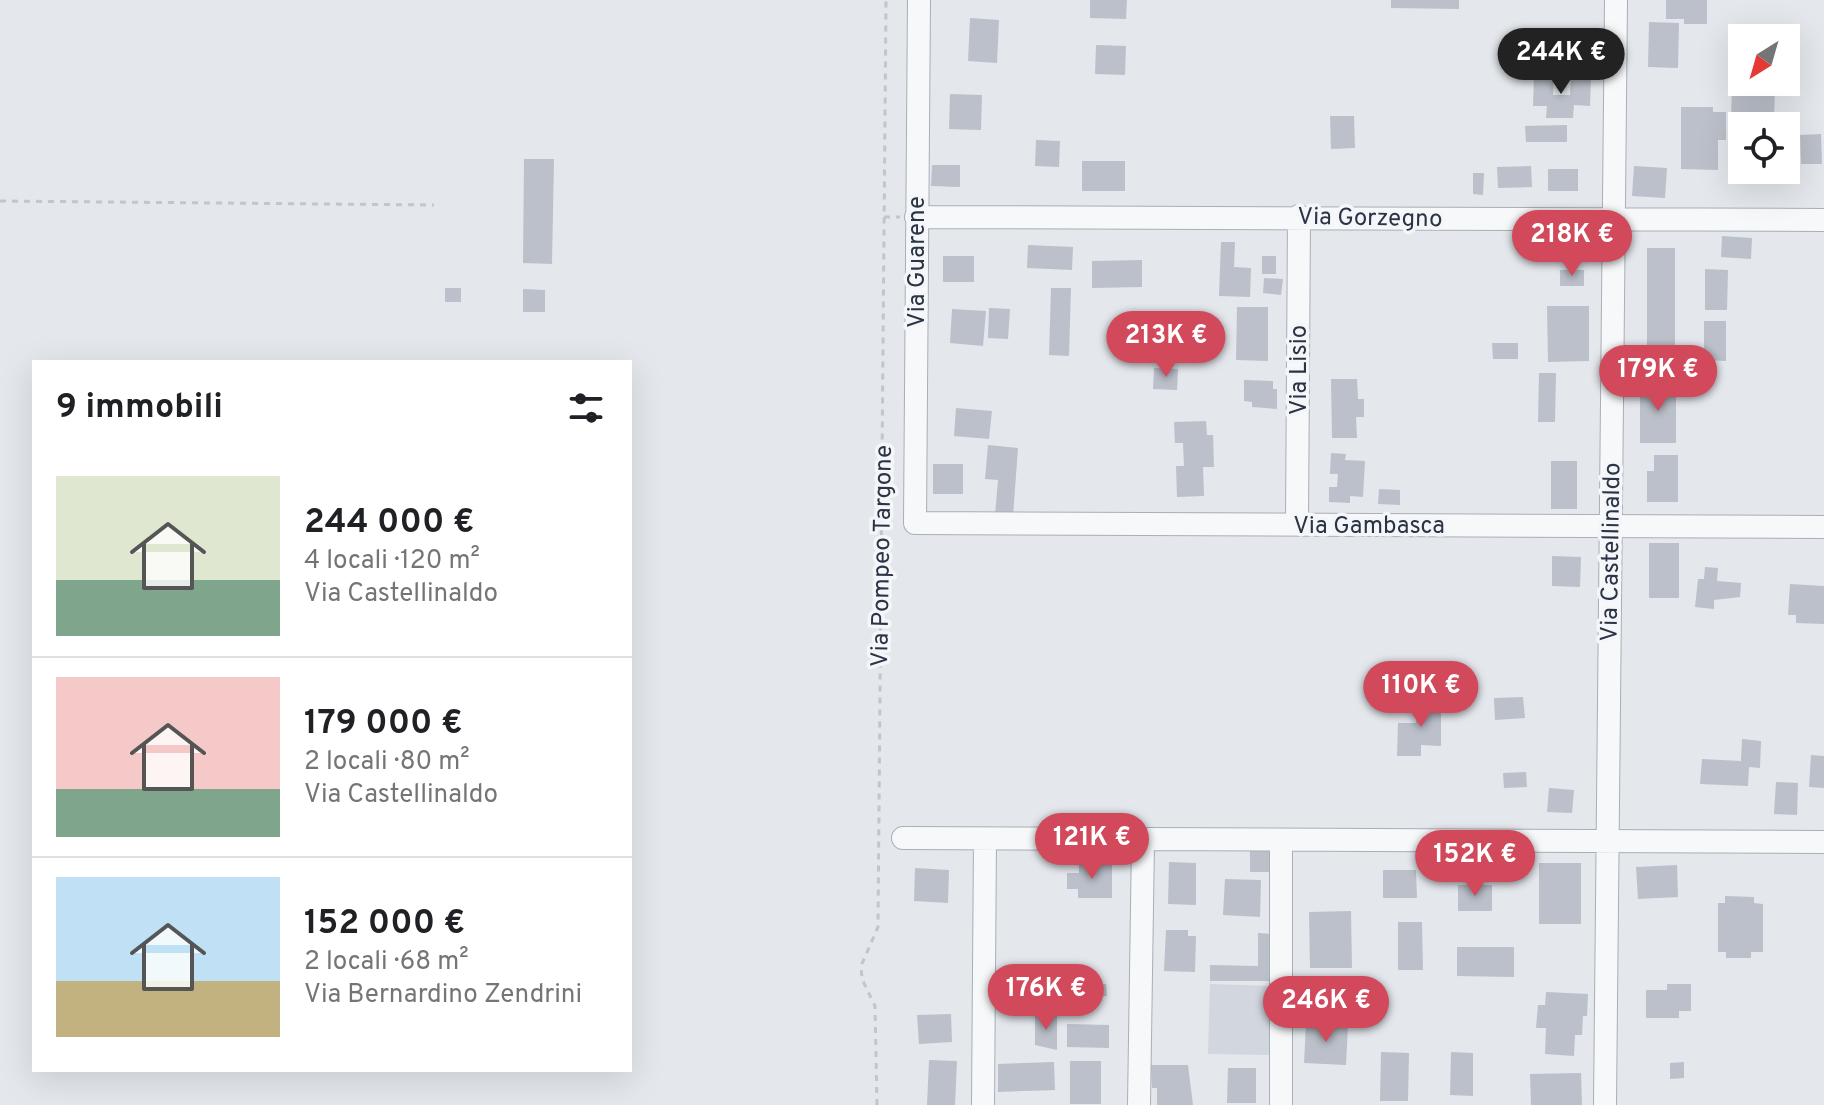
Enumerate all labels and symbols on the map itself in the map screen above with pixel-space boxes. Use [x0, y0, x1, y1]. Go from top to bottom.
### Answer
north arrow [1728, 24, 1800, 96]
pin: 244K € [1496, 28, 1626, 96]
street label: Via Guarene [903, 196, 933, 328]
street label: Via Gorzegno [1297, 203, 1443, 235]
pin: 218K € [1507, 210, 1637, 278]
pin: 213K € [1101, 311, 1231, 379]
street label: Via Lisio [1285, 325, 1315, 415]
pin: 179K € [1593, 345, 1723, 413]
street label: Via Pompeo Targone [866, 445, 900, 667]
street label: Via Castellinaldo [1595, 462, 1629, 642]
street label: Via Gambasca [1293, 512, 1445, 542]
pin: 110K € [1356, 661, 1486, 729]
pin: 121K € [1027, 813, 1157, 881]
pin: 152K € [1410, 830, 1540, 898]
pin: 176K € [981, 964, 1111, 1032]
pin: 246K € [1261, 976, 1391, 1044]

